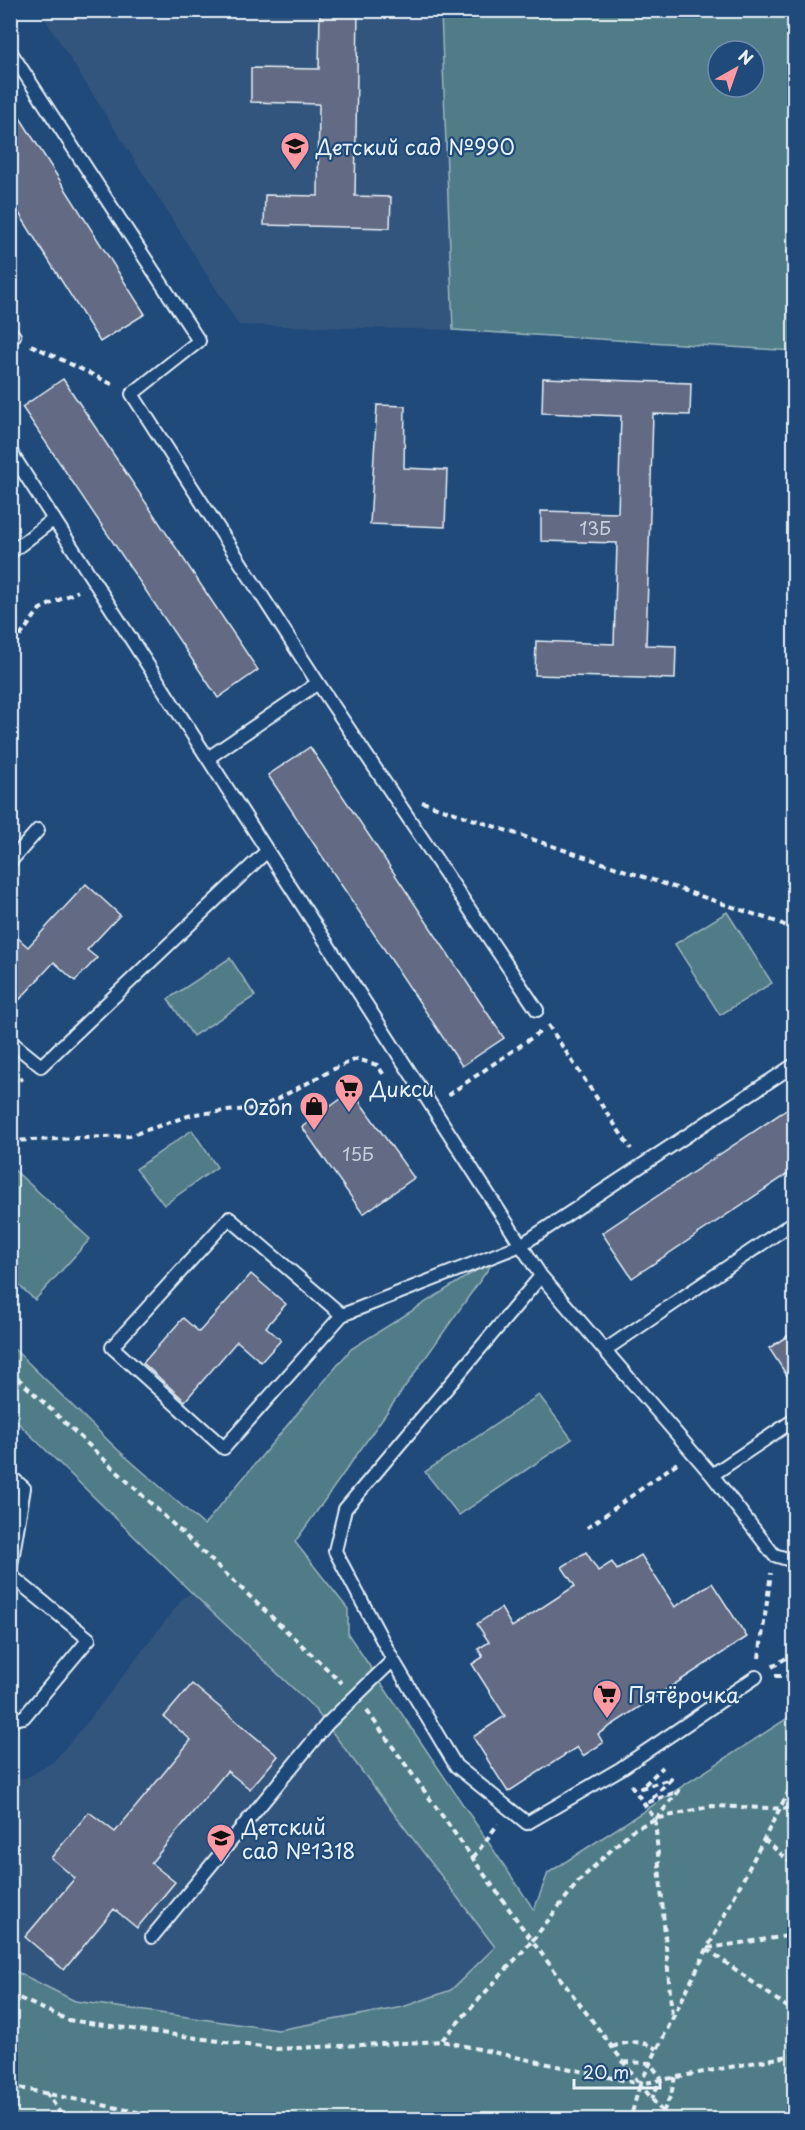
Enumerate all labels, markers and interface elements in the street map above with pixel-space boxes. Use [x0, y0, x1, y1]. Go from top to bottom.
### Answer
north arrow [706, 39, 766, 99]
text: N [734, 43, 759, 70]
school or university icon: Детский сад №990 [279, 130, 311, 172]
place label: Детский сад №990 [315, 130, 515, 162]
house number: 13Б [579, 514, 611, 541]
supermarket icon: Дикси [333, 1072, 365, 1114]
place label: Дикси [369, 1072, 434, 1104]
place label: Ozon [243, 1090, 293, 1122]
shop icon: Ozon [298, 1090, 330, 1132]
house number: 15Б [342, 1140, 374, 1167]
supermarket icon: Пятёрочка [591, 1678, 623, 1720]
place label: Пятёрочка [628, 1678, 740, 1710]
place label: Детский сад №1318 [241, 1810, 355, 1866]
school or university icon: Детский сад №1318 [205, 1822, 237, 1864]
scale bar [574, 2052, 660, 2090]
text: 20 m [583, 2058, 629, 2085]

